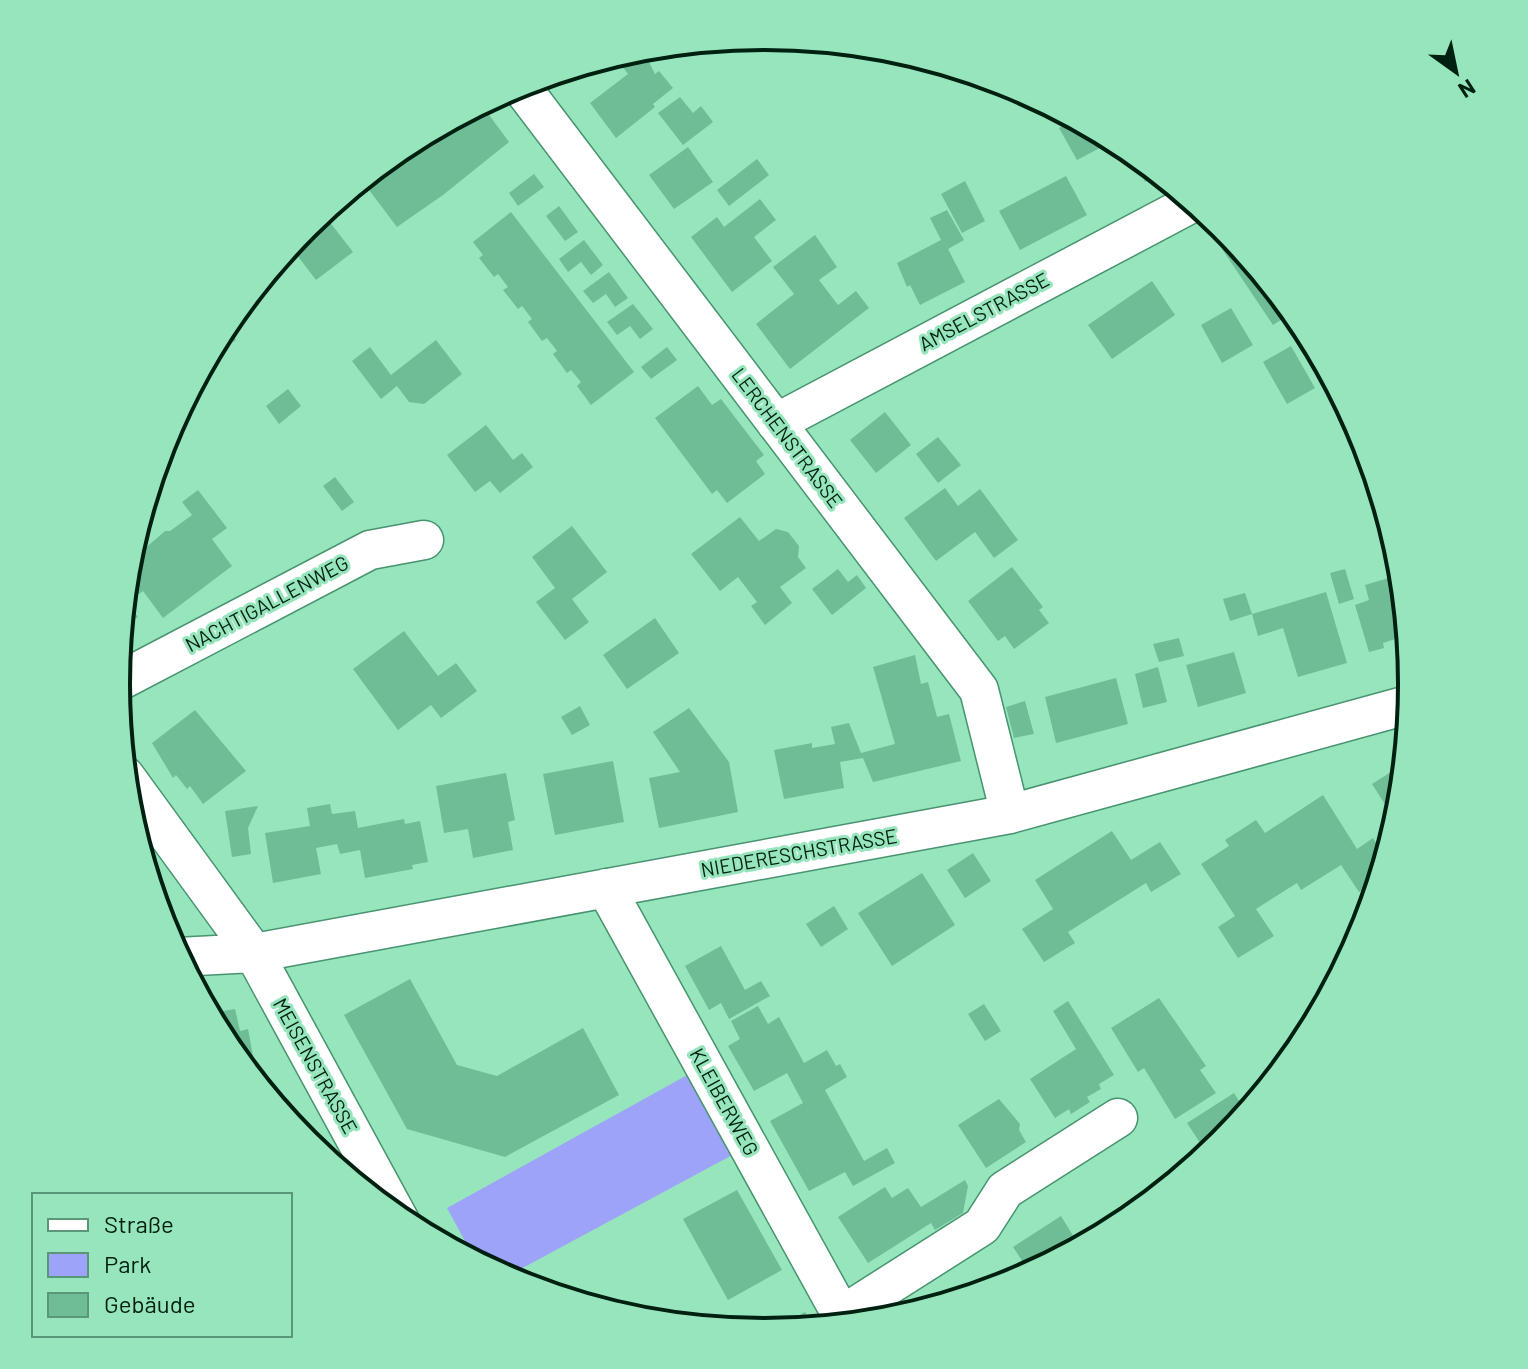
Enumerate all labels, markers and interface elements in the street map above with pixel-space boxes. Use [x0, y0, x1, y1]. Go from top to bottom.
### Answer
north arrow [1416, 32, 1496, 112]
text: N [1454, 75, 1481, 105]
street label: AMSELSTRASSE [914, 267, 1053, 356]
street label: LERCHENSTRASSE [727, 363, 848, 512]
street label: NACHTIGALLENWEG [181, 550, 352, 656]
street label: NIEDERESCHSTRASSE [699, 823, 899, 881]
street label: MEISENSTRASSE [269, 993, 363, 1138]
street label: KLEIBERWEG [685, 1044, 764, 1159]
legend [32, 1193, 292, 1337]
text: Straße [104, 1209, 174, 1238]
text: Park [104, 1249, 151, 1278]
text: Gebäude [104, 1289, 196, 1318]

